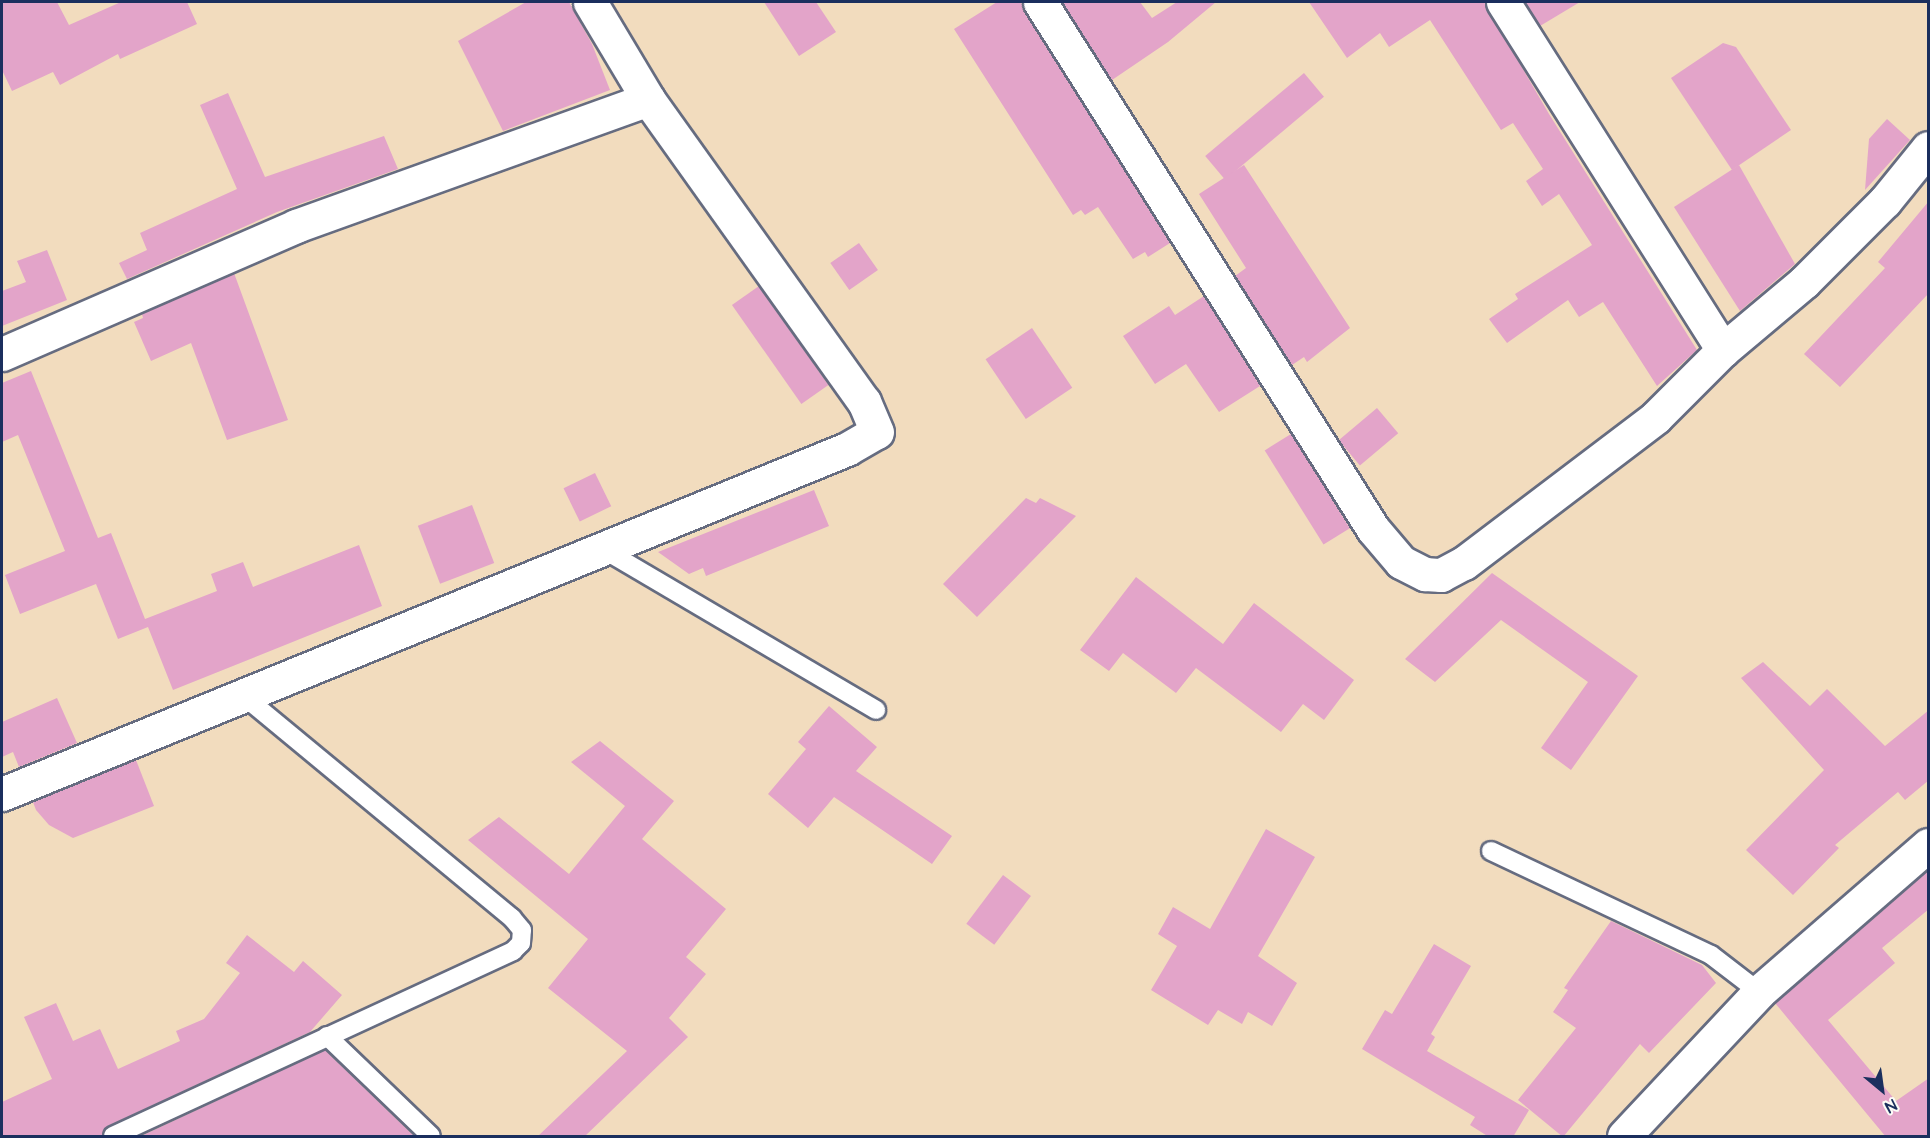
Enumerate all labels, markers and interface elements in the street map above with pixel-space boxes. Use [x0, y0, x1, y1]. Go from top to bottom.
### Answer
north arrow [1852, 1060, 1912, 1120]
text: N [1881, 1094, 1900, 1118]

